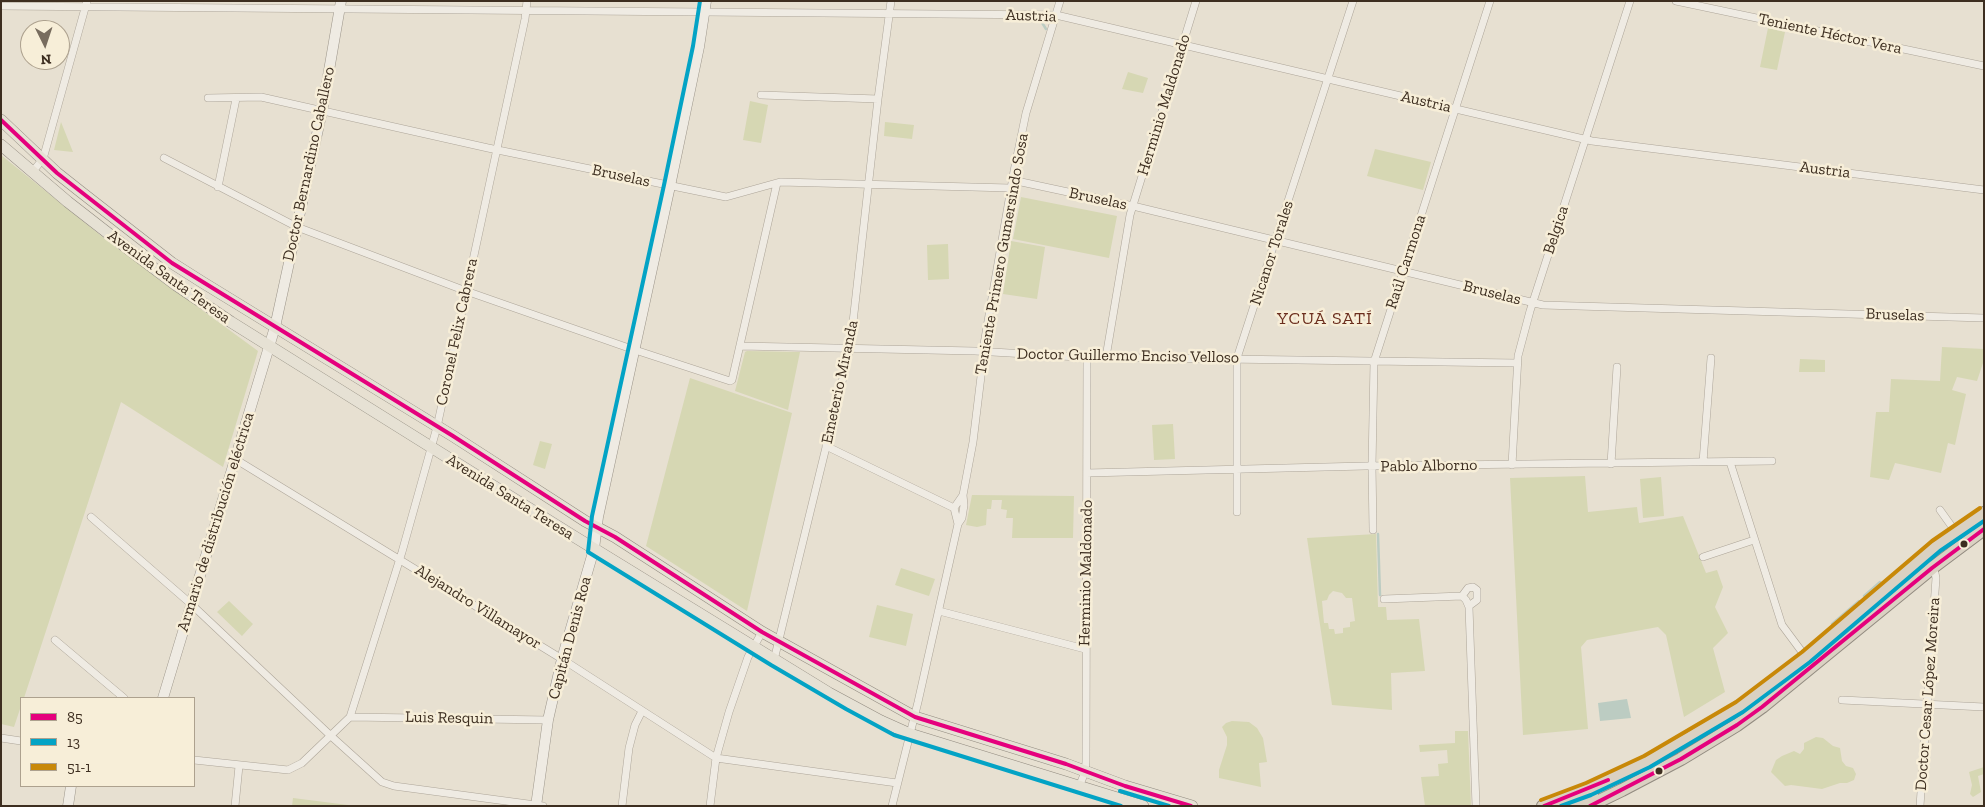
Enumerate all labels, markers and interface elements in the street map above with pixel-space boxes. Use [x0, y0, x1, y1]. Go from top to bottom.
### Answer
street label: Austria [1005, 6, 1057, 26]
street label: Teniente Héctor Vera [1756, 9, 1904, 59]
north arrow [20, 20, 70, 70]
street label: Herminio Maldonado [1133, 32, 1195, 178]
text: N [40, 51, 52, 68]
street label: Doctor Bernardino Caballero [279, 65, 339, 263]
street label: Austria [1399, 87, 1453, 117]
street label: Teniente Primero Gumersindo Sosa [971, 132, 1033, 376]
street label: Austria [1799, 157, 1851, 183]
street label: Bruselas [590, 160, 652, 192]
street label: Bruselas [1067, 183, 1129, 215]
street label: Nicanor Torales [1246, 198, 1298, 308]
street label: Belgica [1539, 203, 1573, 257]
street label: Raúl Carmona [1382, 212, 1430, 312]
street label: Avenida Santa Teresa [104, 226, 234, 328]
street label: Coronel Felix Cabrera [432, 257, 482, 407]
street label: Bruselas [1461, 277, 1523, 309]
street label: Bruselas [1865, 304, 1925, 326]
district label: YCUÁ SATÍ [1276, 308, 1374, 330]
street label: Emeterio Miranda [818, 318, 862, 446]
street label: Doctor Guillermo Enciso Velloso [1017, 344, 1239, 368]
street label: Armario de distribución eléctrica [173, 410, 259, 634]
street label: Avenida Santa Teresa [443, 450, 577, 544]
street label: Pablo Alborno [1380, 456, 1478, 476]
street label: Herminio Maldonado [1075, 500, 1097, 646]
unlabelled marker [1959, 539, 1969, 549]
street label: Alejandro Villamayor [411, 560, 545, 654]
street label: Capitán Denis Roa [544, 574, 596, 702]
street label: Doctor Cesar López Moreira [1912, 597, 1944, 791]
legend [20, 697, 195, 787]
text: 85 [67, 708, 83, 726]
street label: Luis Resquin [405, 708, 493, 728]
text: 13 [67, 733, 80, 751]
text: 51-1 [67, 758, 91, 776]
unlabelled marker [1654, 766, 1664, 776]

